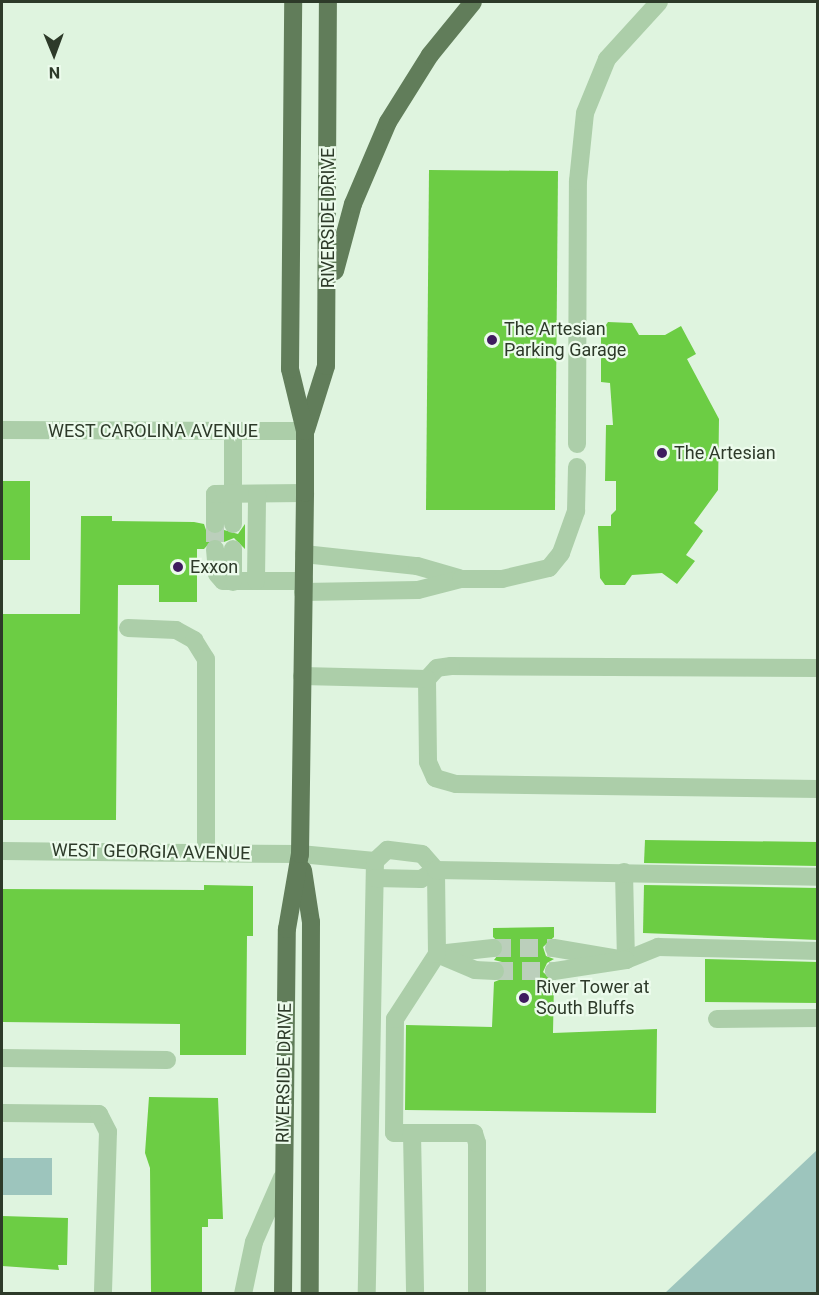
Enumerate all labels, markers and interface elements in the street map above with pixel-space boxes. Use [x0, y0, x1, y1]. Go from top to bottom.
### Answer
north arrow [24, 24, 84, 84]
text: N [49, 63, 60, 82]
street label: RIVERSIDE DRIVE [317, 148, 339, 288]
place label: The Artesian Parking Garage [504, 319, 626, 362]
marker: The Artesian Parking Garage [485, 333, 499, 347]
street label: WEST CAROLINA AVENUE [48, 420, 258, 442]
place label: The Artesian [674, 442, 776, 464]
marker: The Artesian [655, 446, 669, 460]
place label: Exxon [190, 556, 238, 578]
marker: Exxon [171, 560, 185, 574]
street label: WEST GEORGIA AVENUE [51, 839, 251, 865]
place label: River Tower at South Bluffs [536, 977, 650, 1020]
marker: River Tower at South Bluffs [517, 991, 531, 1005]
street label: RIVERSIDE DRIVE [272, 1003, 296, 1143]

